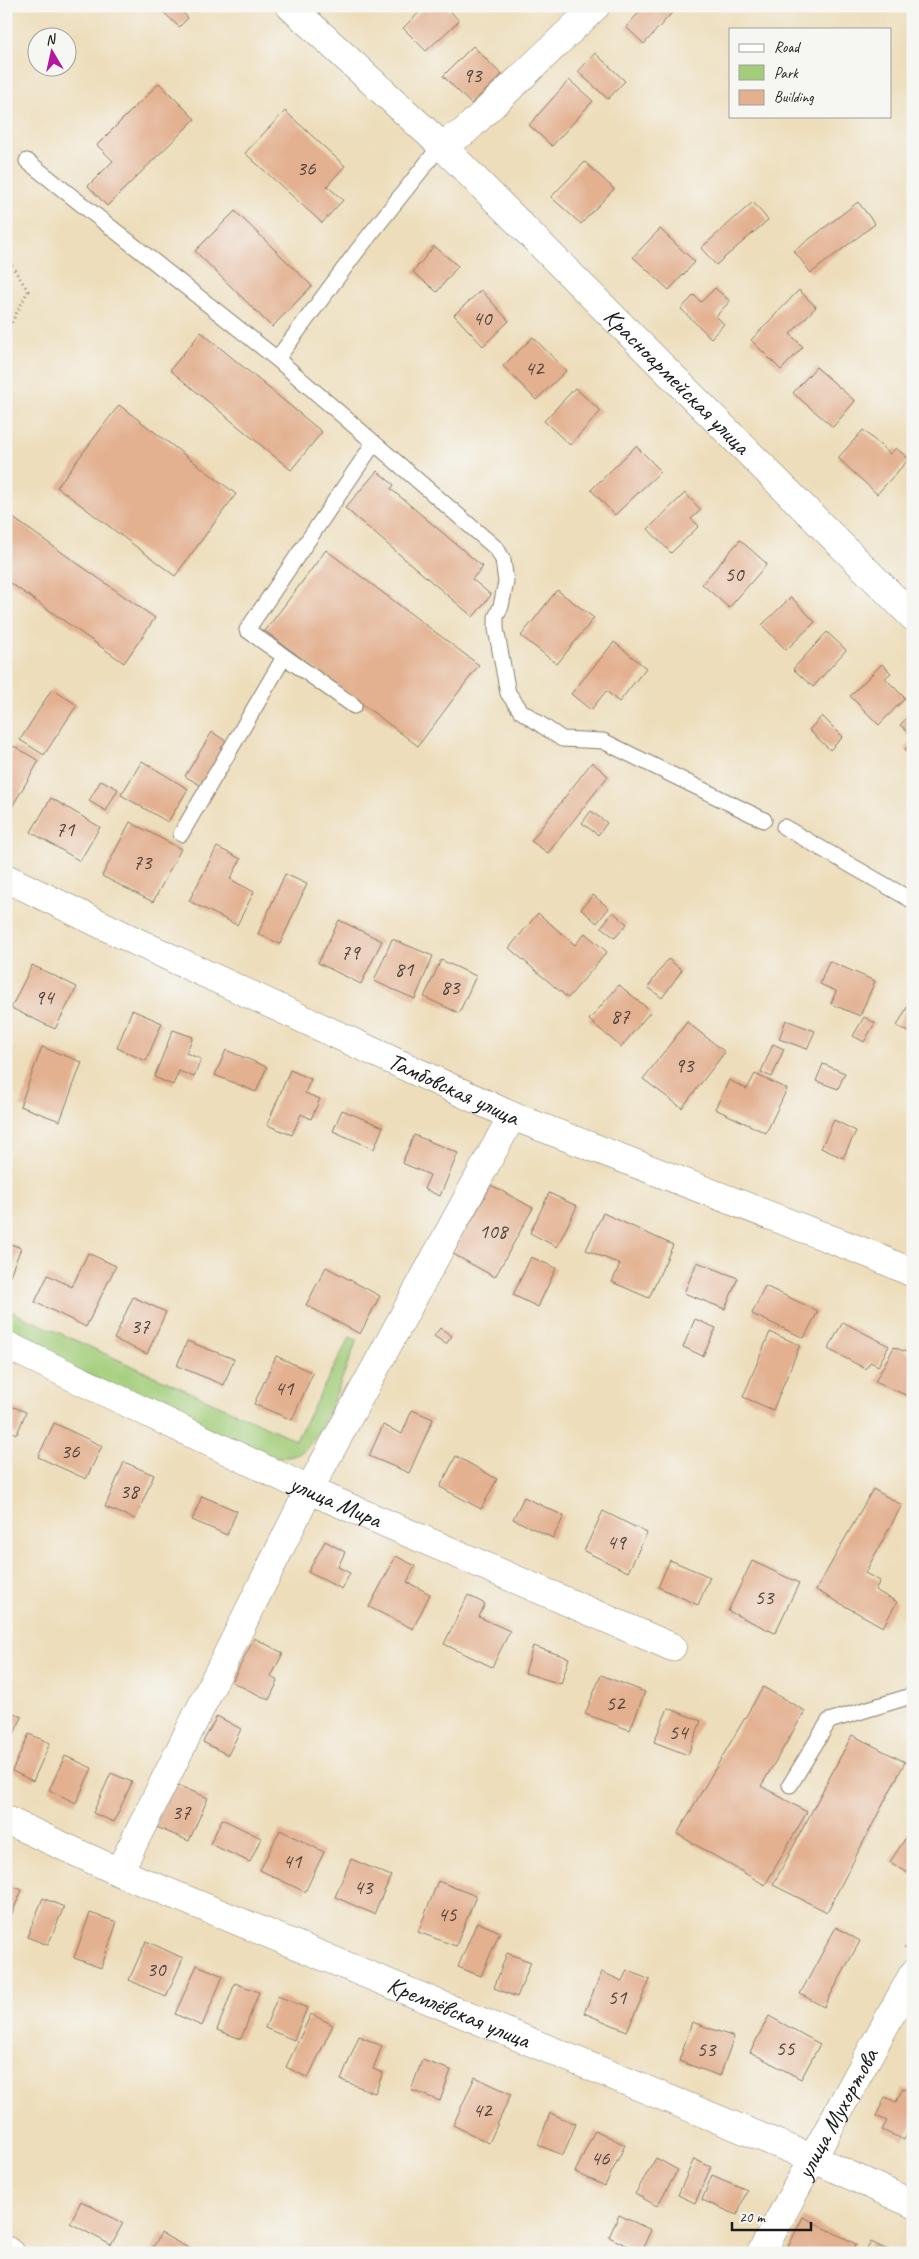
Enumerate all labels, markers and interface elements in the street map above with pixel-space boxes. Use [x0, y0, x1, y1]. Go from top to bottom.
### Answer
north arrow [28, 28, 78, 78]
legend [729, 28, 892, 118]
text: N [44, 30, 58, 49]
text: Road [774, 38, 801, 57]
house number: 93 [463, 62, 483, 88]
text: Park [774, 64, 799, 83]
text: Building [774, 88, 814, 107]
house number: 36 [297, 155, 316, 181]
street label: Красноармейская улица [598, 302, 757, 461]
house number: 40 [473, 305, 493, 331]
house number: 42 [525, 355, 545, 381]
house number: 50 [725, 561, 745, 587]
house number: 71 [56, 816, 76, 842]
house number: 73 [133, 849, 153, 875]
house number: 79 [341, 939, 361, 965]
house number: 81 [395, 956, 415, 982]
house number: 83 [441, 974, 461, 1000]
house number: 94 [35, 984, 56, 1010]
house number: 87 [611, 1003, 631, 1029]
street label: Тамбовская улица [384, 1046, 525, 1133]
house number: 93 [675, 1052, 695, 1078]
house number: 108 [479, 1218, 510, 1244]
house number: 37 [131, 1313, 151, 1339]
house number: 41 [275, 1375, 295, 1401]
house number: 36 [61, 1438, 80, 1464]
street label: улица Мира [283, 1467, 387, 1535]
house number: 38 [120, 1478, 141, 1504]
house number: 49 [607, 1529, 627, 1555]
house number: 53 [755, 1584, 775, 1610]
house number: 52 [606, 1690, 626, 1716]
house number: 54 [669, 1719, 690, 1745]
house number: 37 [172, 1799, 192, 1825]
house number: 41 [283, 1848, 303, 1874]
house number: 43 [354, 1874, 374, 1900]
house number: 45 [438, 1901, 458, 1927]
house number: 30 [147, 1956, 167, 1982]
street label: Кремлёвская улица [383, 1970, 536, 2055]
house number: 51 [608, 1984, 628, 2010]
house number: 55 [776, 2035, 796, 2061]
house number: 53 [697, 2036, 717, 2062]
street label: улица Мухортова [788, 2042, 885, 2186]
house number: 42 [473, 2097, 493, 2123]
house number: 46 [591, 2145, 610, 2171]
scale bar [732, 2199, 810, 2231]
text: 20 m [739, 2208, 766, 2227]

